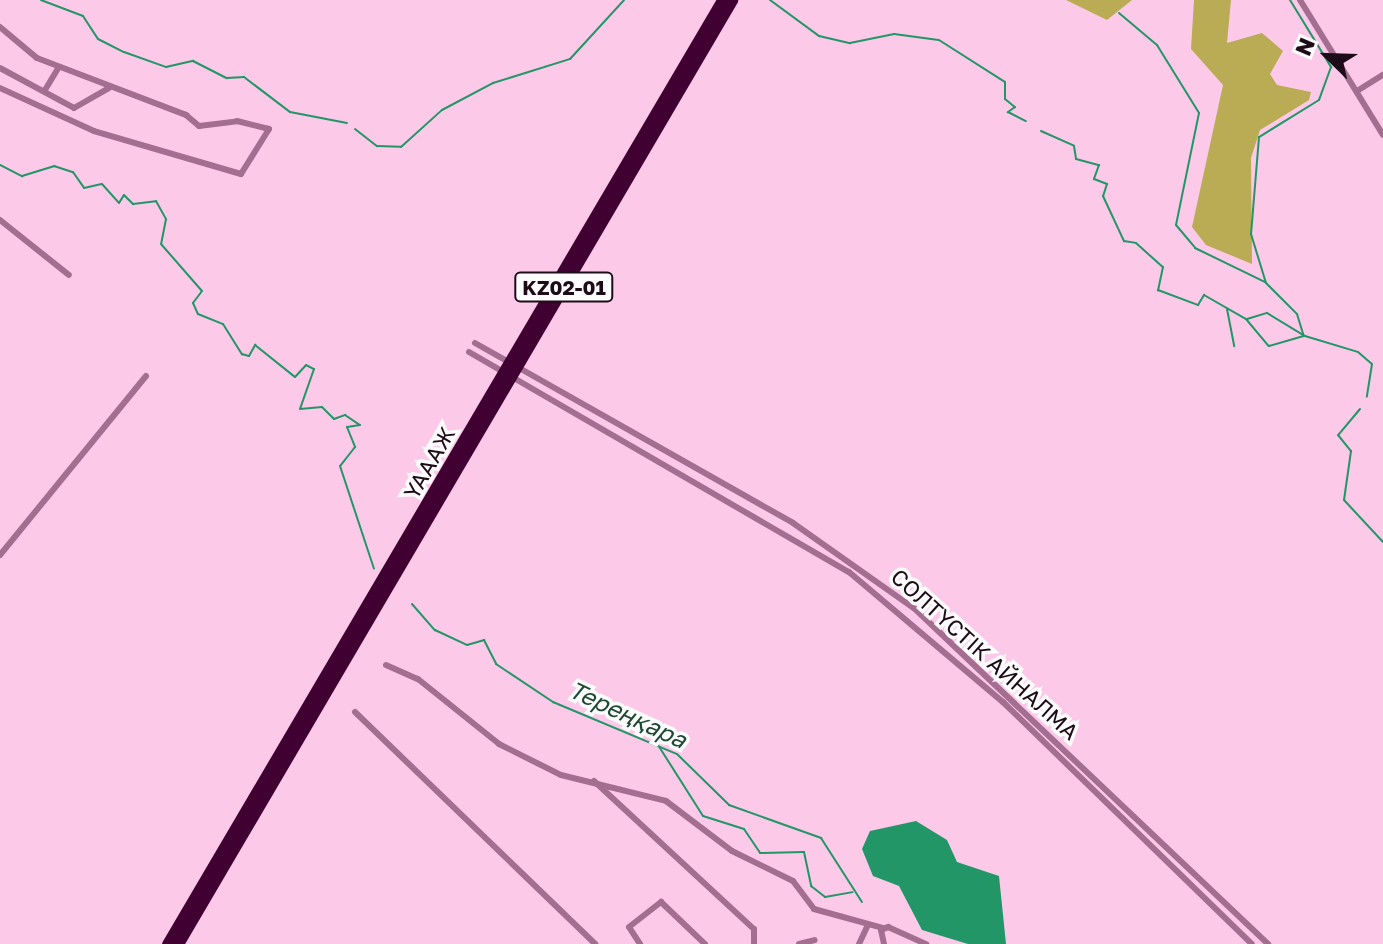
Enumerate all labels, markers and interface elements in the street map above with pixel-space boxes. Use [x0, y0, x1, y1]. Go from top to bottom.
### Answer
north arrow [1287, 16, 1367, 96]
text: N [1289, 33, 1320, 59]
road number: KZ02-01 [514, 271, 614, 303]
street label: ҮАААЖ [398, 422, 460, 504]
street label: СОЛТҮСТІК АЙНАЛМА [886, 563, 1084, 745]
water label: Тереңқара [565, 674, 691, 754]

